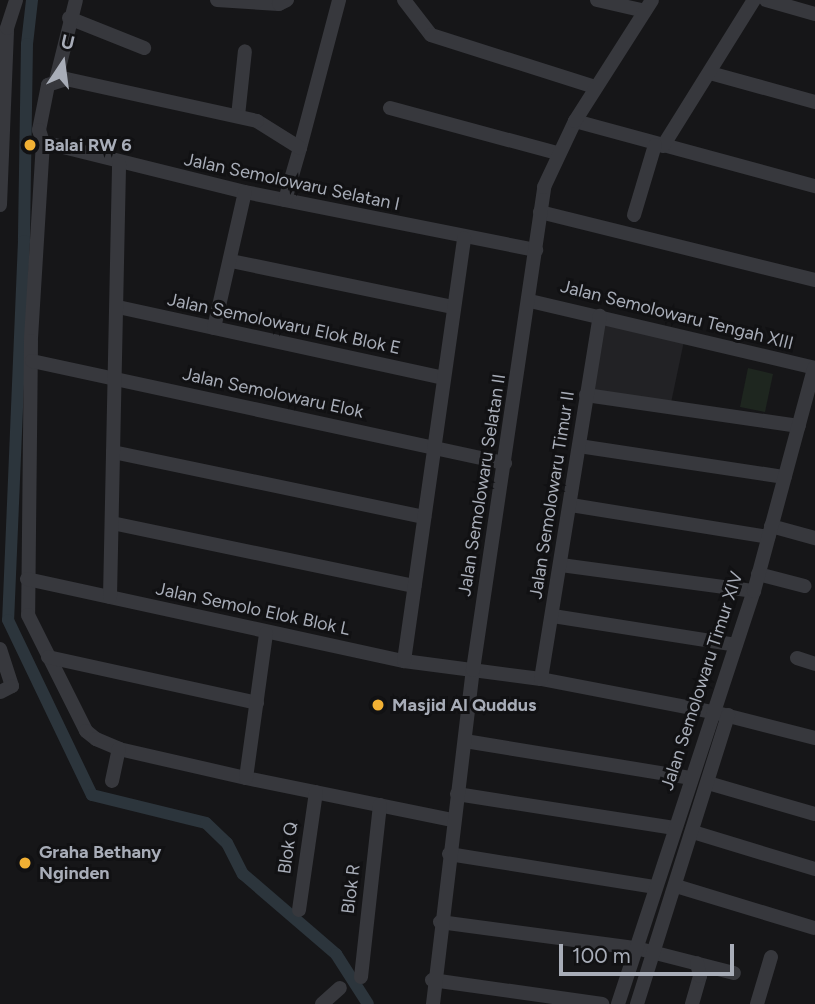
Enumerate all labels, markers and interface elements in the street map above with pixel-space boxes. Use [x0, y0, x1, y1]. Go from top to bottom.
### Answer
north arrow [28, 28, 98, 98]
text: U [59, 29, 77, 55]
place label: Balai RW 6 [44, 134, 132, 156]
marker: Balai RW 6 [22, 137, 38, 153]
street label: Jalan Semolowaru Selatan I [182, 149, 402, 215]
street label: Jalan Semolowaru Tengah XIII [558, 276, 796, 354]
street label: Jalan Semolowaru Elok Blok E [165, 289, 403, 359]
street label: Jalan Semolowaru Elok [181, 363, 365, 423]
street label: Jalan Semolowaru Selatan II [454, 372, 510, 598]
street label: Jalan Semolowaru Timur II [525, 389, 579, 601]
street label: Jalan Semolowaru Timur XIV [656, 569, 748, 793]
street label: Jalan Semolo Elok Blok L [154, 578, 352, 640]
place label: Masjid Al Quddus [392, 694, 536, 716]
marker: Masjid Al Quddus [370, 697, 386, 713]
street label: Blok Q [274, 820, 302, 876]
place label: Graha Bethany Nginden [39, 842, 161, 884]
marker: Graha Bethany Nginden [17, 855, 33, 871]
street label: Blok R [337, 863, 365, 915]
scale bar [563, 930, 738, 974]
text: 100 m [572, 943, 631, 968]

